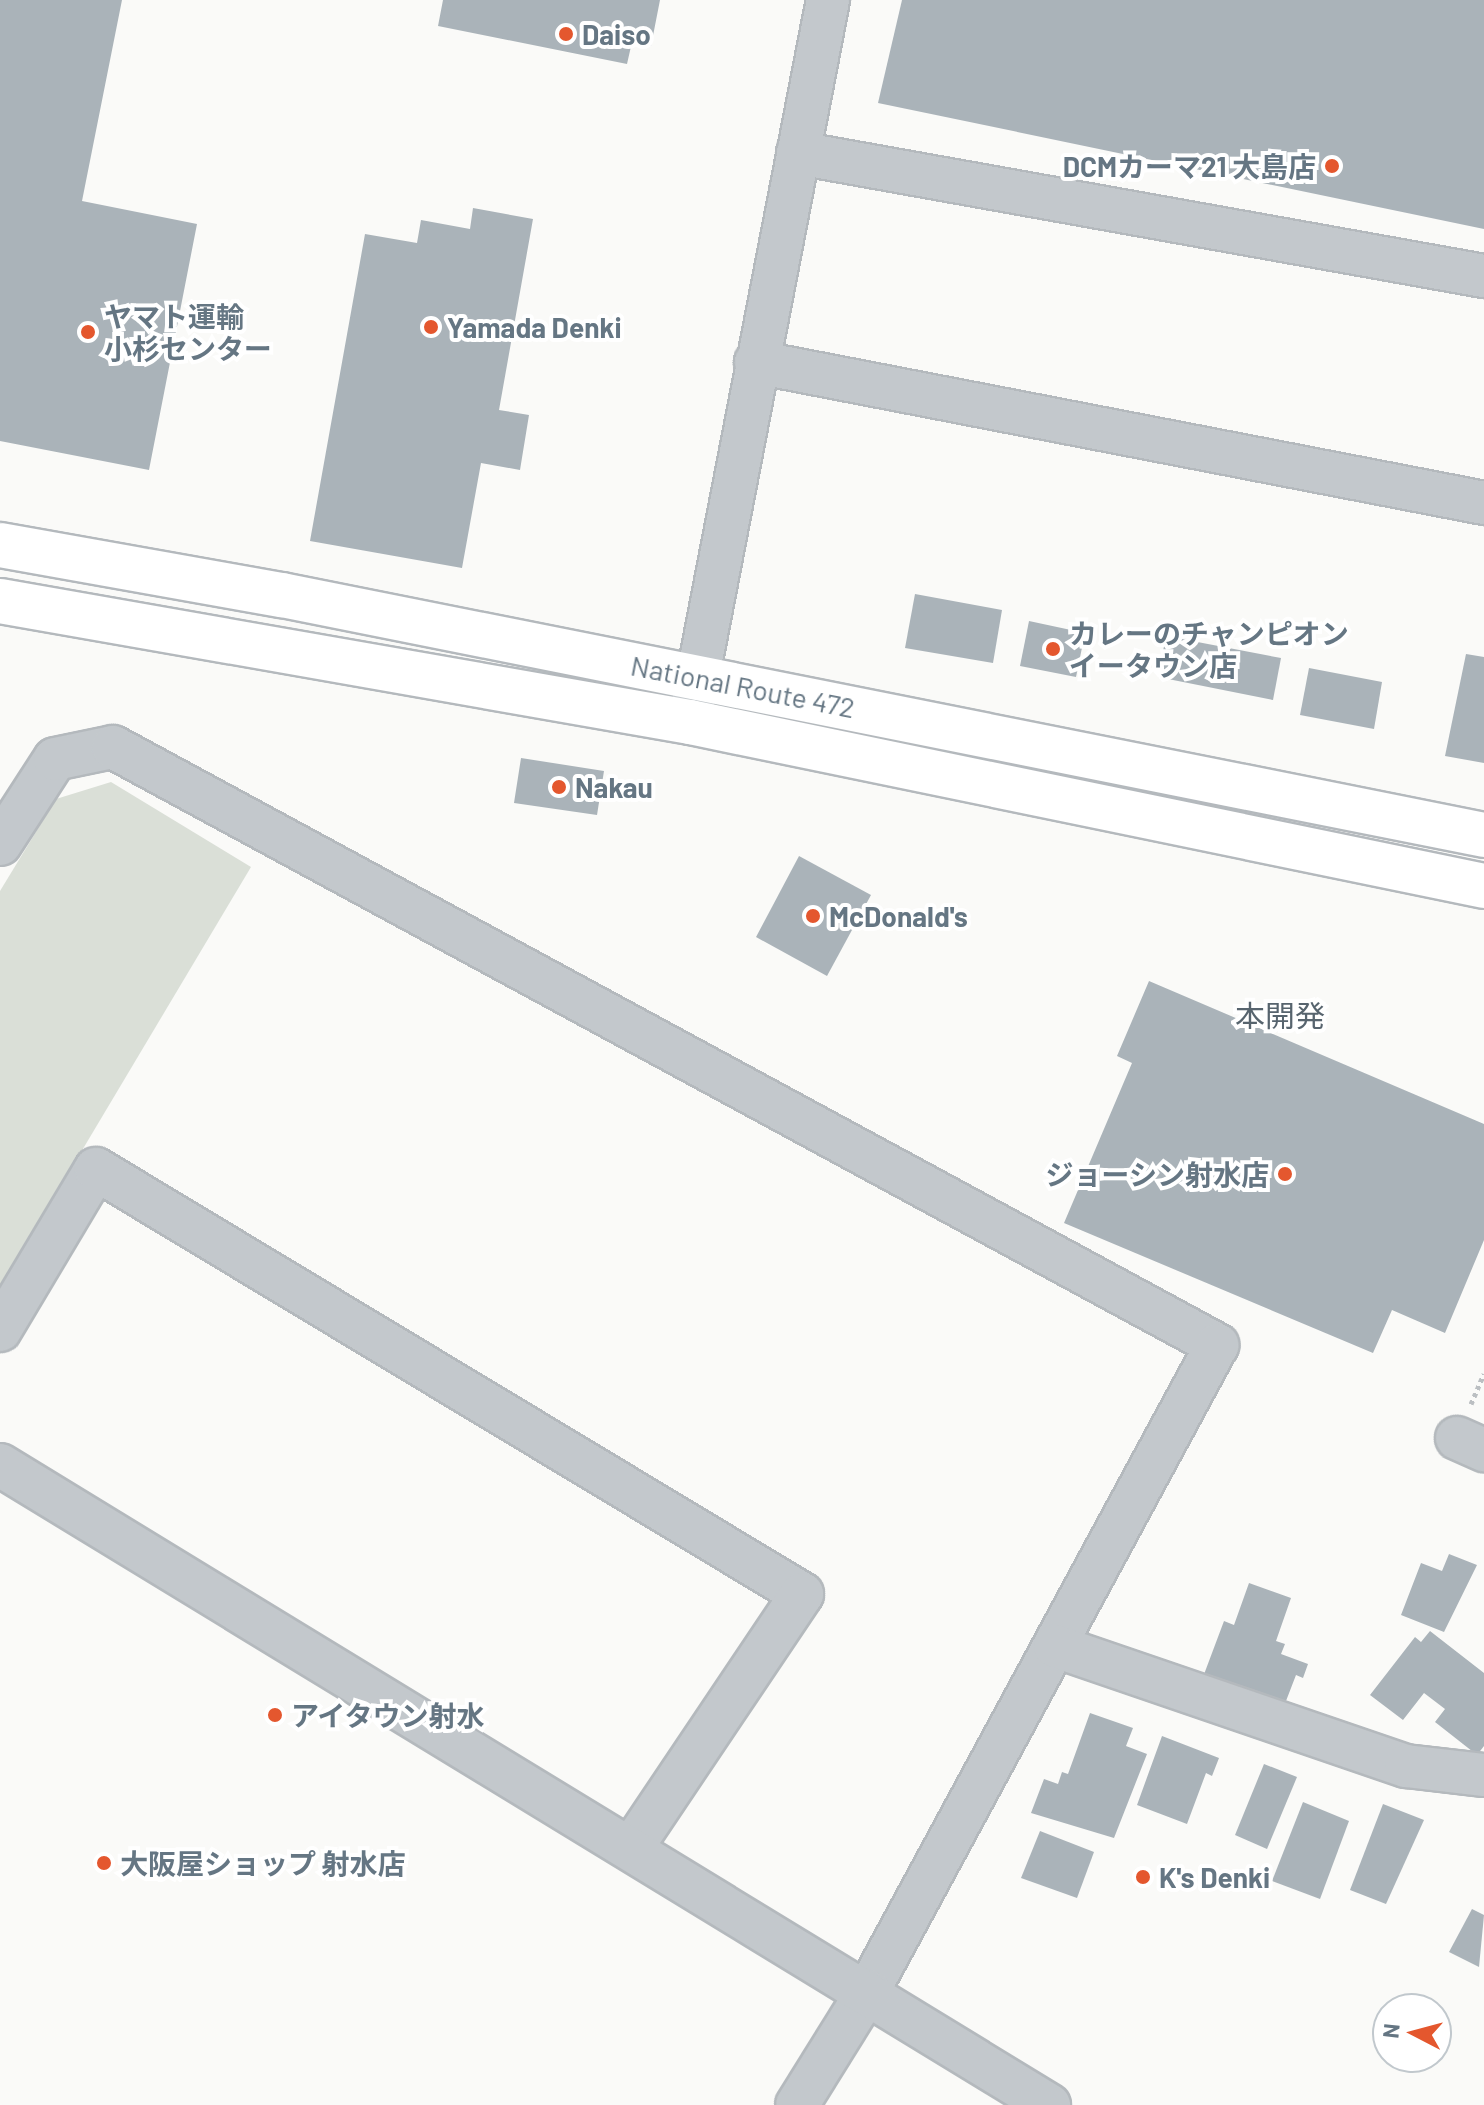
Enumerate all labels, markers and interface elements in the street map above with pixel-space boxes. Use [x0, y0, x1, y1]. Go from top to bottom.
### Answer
place label: Daiso [582, 17, 651, 51]
marker: Daiso [557, 25, 575, 43]
place label: DCMカーマ21 大島店 [1063, 149, 1316, 183]
marker: DCMカーマ21 大島店 [1323, 157, 1341, 175]
place label: ヤマト運輸 小杉センター [104, 299, 272, 365]
place label: Yamada Denki [447, 310, 622, 344]
marker: Yamada Denki [422, 318, 440, 336]
marker: ヤマト運輸 小杉センター [79, 323, 97, 341]
place label: カレーのチャンピオン イータウン店 [1069, 616, 1349, 682]
marker: カレーのチャンピオン イータウン店 [1044, 640, 1062, 658]
street label: National Route 472 [628, 648, 858, 724]
place label: Nakau [575, 770, 653, 804]
marker: Nakau [550, 778, 568, 796]
place label: McDonald's [829, 899, 968, 933]
marker: McDonald's [804, 907, 822, 925]
district label: 本開発 [1235, 997, 1325, 1033]
place label: ジョーシン射水店 [1045, 1157, 1269, 1191]
marker: ジョーシン射水店 [1276, 1165, 1294, 1183]
place label: アイタウン射水 [291, 1698, 487, 1732]
marker: アイタウン射水 [266, 1706, 284, 1724]
place label: 大阪屋ショップ 射水店 [120, 1846, 406, 1880]
marker: 大阪屋ショップ 射水店 [95, 1854, 113, 1872]
place label: K's Denki [1159, 1860, 1270, 1894]
marker: K's Denki [1134, 1868, 1152, 1886]
north arrow [1372, 1993, 1452, 2073]
text: N [1376, 2022, 1404, 2039]

